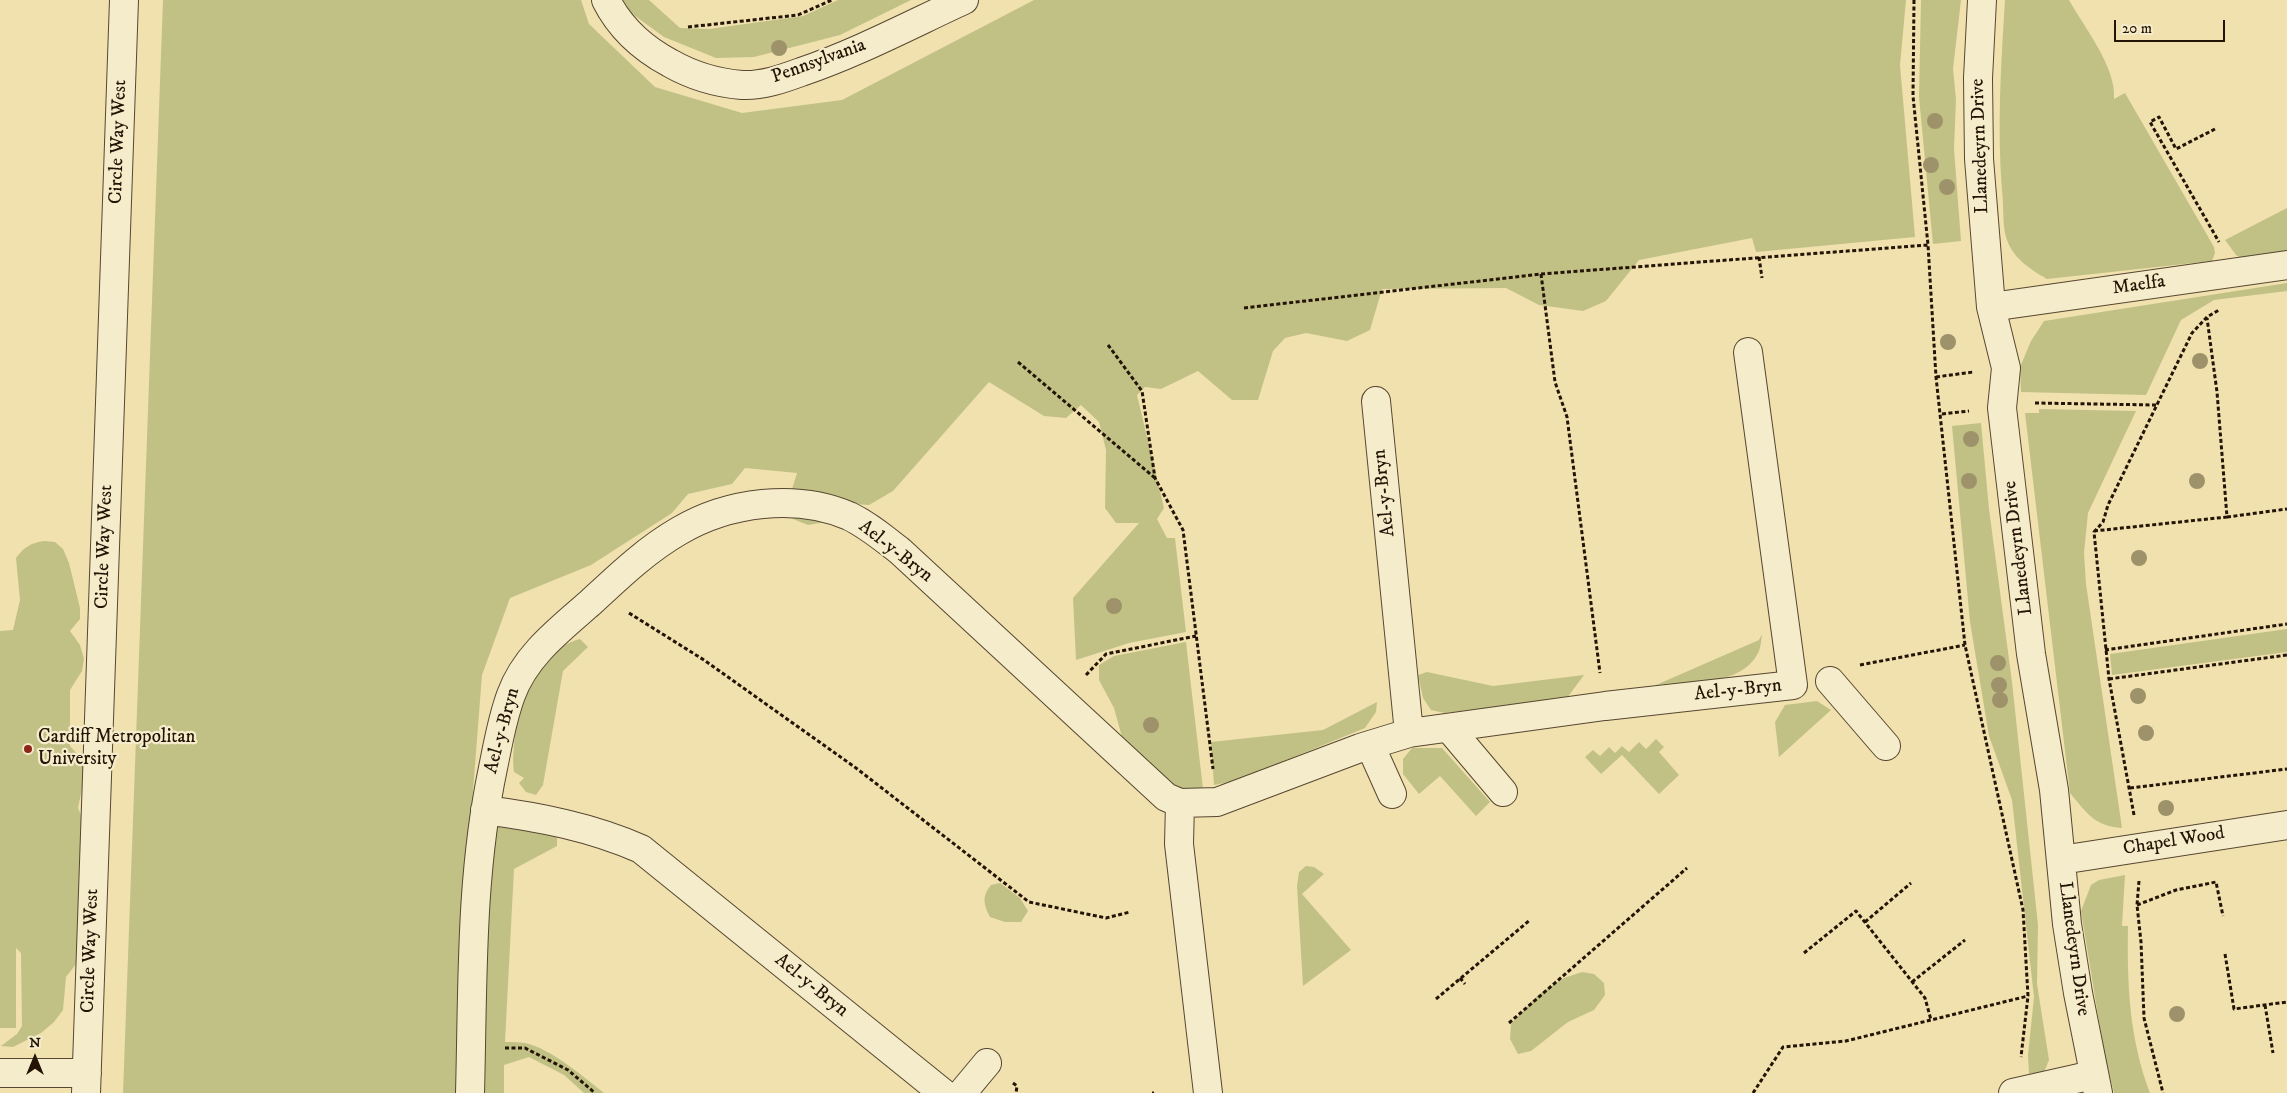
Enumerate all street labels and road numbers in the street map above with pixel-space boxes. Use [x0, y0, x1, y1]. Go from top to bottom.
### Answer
street label: Pennsylvania [769, 34, 869, 90]
street label: Llanedeyrn Drive [1967, 78, 1995, 214]
street label: Circle Way West [105, 79, 133, 205]
street label: Maelfa [2111, 271, 2167, 301]
street label: Ael-y-Bryn [1369, 448, 1401, 538]
street label: Llanedeyrn Drive [1999, 480, 2039, 616]
street label: Circle Way West [91, 484, 119, 610]
street label: Ael-y-Bryn [853, 516, 937, 588]
street label: Ael-y-Bryn [1693, 675, 1783, 707]
street label: Ael-y-Bryn [481, 686, 525, 776]
street label: Chapel Wood [2122, 823, 2226, 861]
street label: Llanedeyrn Drive [2052, 880, 2094, 1018]
street label: Circle Way West [77, 888, 105, 1014]
street label: Ael-y-Bryn [770, 949, 852, 1023]

